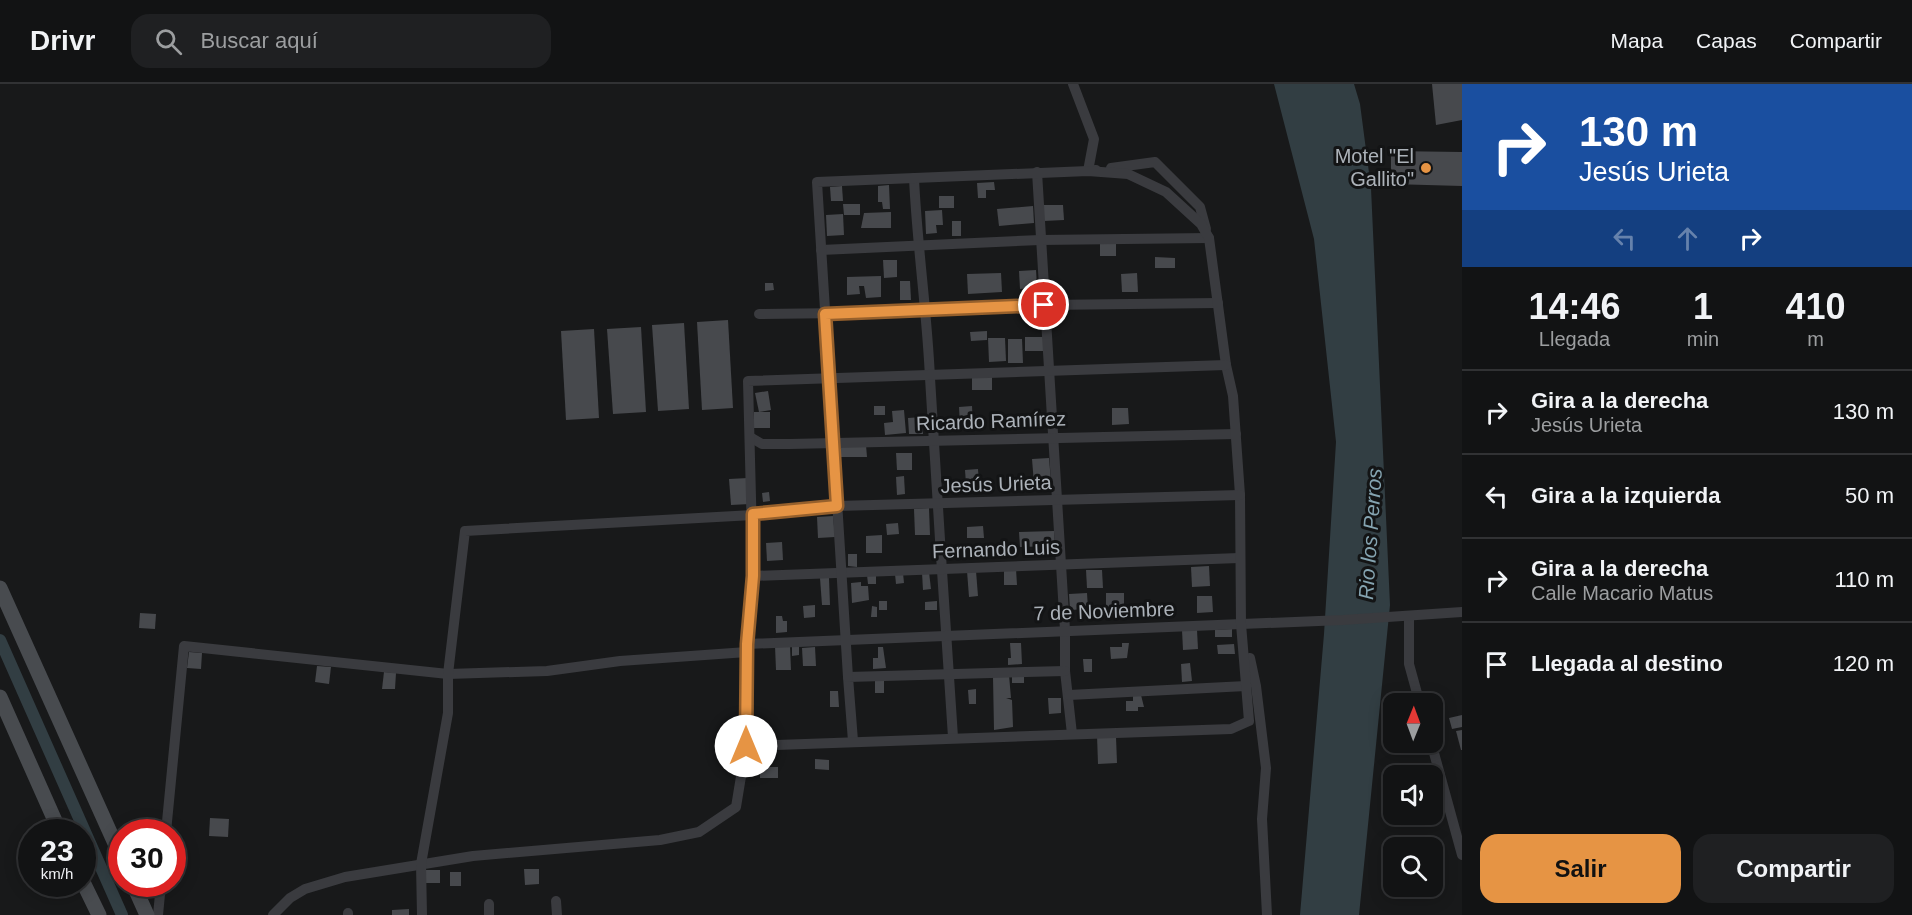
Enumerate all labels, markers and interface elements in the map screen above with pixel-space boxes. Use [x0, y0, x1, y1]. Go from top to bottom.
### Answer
search box [131, 14, 551, 68]
text: Drivr [30, 25, 95, 56]
icon: search [152, 25, 185, 58]
text: Buscar aquí [200, 28, 318, 53]
text: Mapa [1611, 29, 1663, 52]
text: Capas [1696, 29, 1757, 52]
text: Compartir [1790, 29, 1882, 52]
icon: right [1480, 108, 1558, 186]
text: 130 m [1579, 108, 1698, 155]
place label: Motel "El Gallito" [1335, 145, 1414, 190]
text: Jesús Urieta [1579, 157, 1729, 187]
marker: Motel "El Gallito" [1419, 161, 1433, 175]
icon: left [1608, 222, 1641, 255]
icon: ahead [1671, 222, 1704, 255]
icon: right [1734, 222, 1767, 255]
pin [1018, 279, 1069, 330]
text: 14:46 [1528, 286, 1620, 327]
text: 1 [1693, 286, 1713, 327]
text: 410 [1785, 286, 1846, 327]
icon: arrive [1027, 288, 1060, 321]
text: Llegada [1539, 328, 1610, 350]
text: min [1687, 328, 1719, 350]
text: m [1807, 328, 1824, 350]
text: Gira a la derecha [1531, 388, 1708, 413]
icon: right [1480, 396, 1513, 429]
text: 130 m [1833, 399, 1894, 424]
street label: Ricardo Ramírez [916, 407, 1066, 435]
text: Jesús Urieta [1531, 414, 1642, 436]
water label: Rio los Perros [1354, 467, 1386, 601]
street label: Jesús Urieta [940, 471, 1053, 497]
icon: left [1480, 480, 1513, 513]
text: Gira a la izquierda [1531, 483, 1721, 508]
text: 50 m [1845, 483, 1894, 508]
street label: Fernando Luis [932, 536, 1060, 562]
text: Gira a la derecha [1531, 556, 1708, 581]
icon: right [1480, 564, 1513, 597]
text: 110 m [1834, 567, 1894, 592]
text: Calle Macario Matus [1531, 582, 1713, 604]
street label: 7 de Noviembre [1033, 598, 1175, 624]
icon: arrive [1480, 648, 1513, 681]
text: Llegada al destino [1531, 651, 1723, 676]
text: 120 m [1833, 651, 1894, 676]
north arrow [1383, 693, 1443, 753]
map controls [1383, 693, 1443, 897]
position arrow [714, 714, 778, 778]
button: sound [1383, 765, 1443, 825]
speed limit sign: 30 [108, 819, 186, 897]
text: 23 [40, 834, 74, 867]
button: Salir [1480, 834, 1681, 903]
button: Compartir [1693, 834, 1894, 903]
button: search [1383, 837, 1443, 897]
text: km/h [41, 865, 73, 882]

